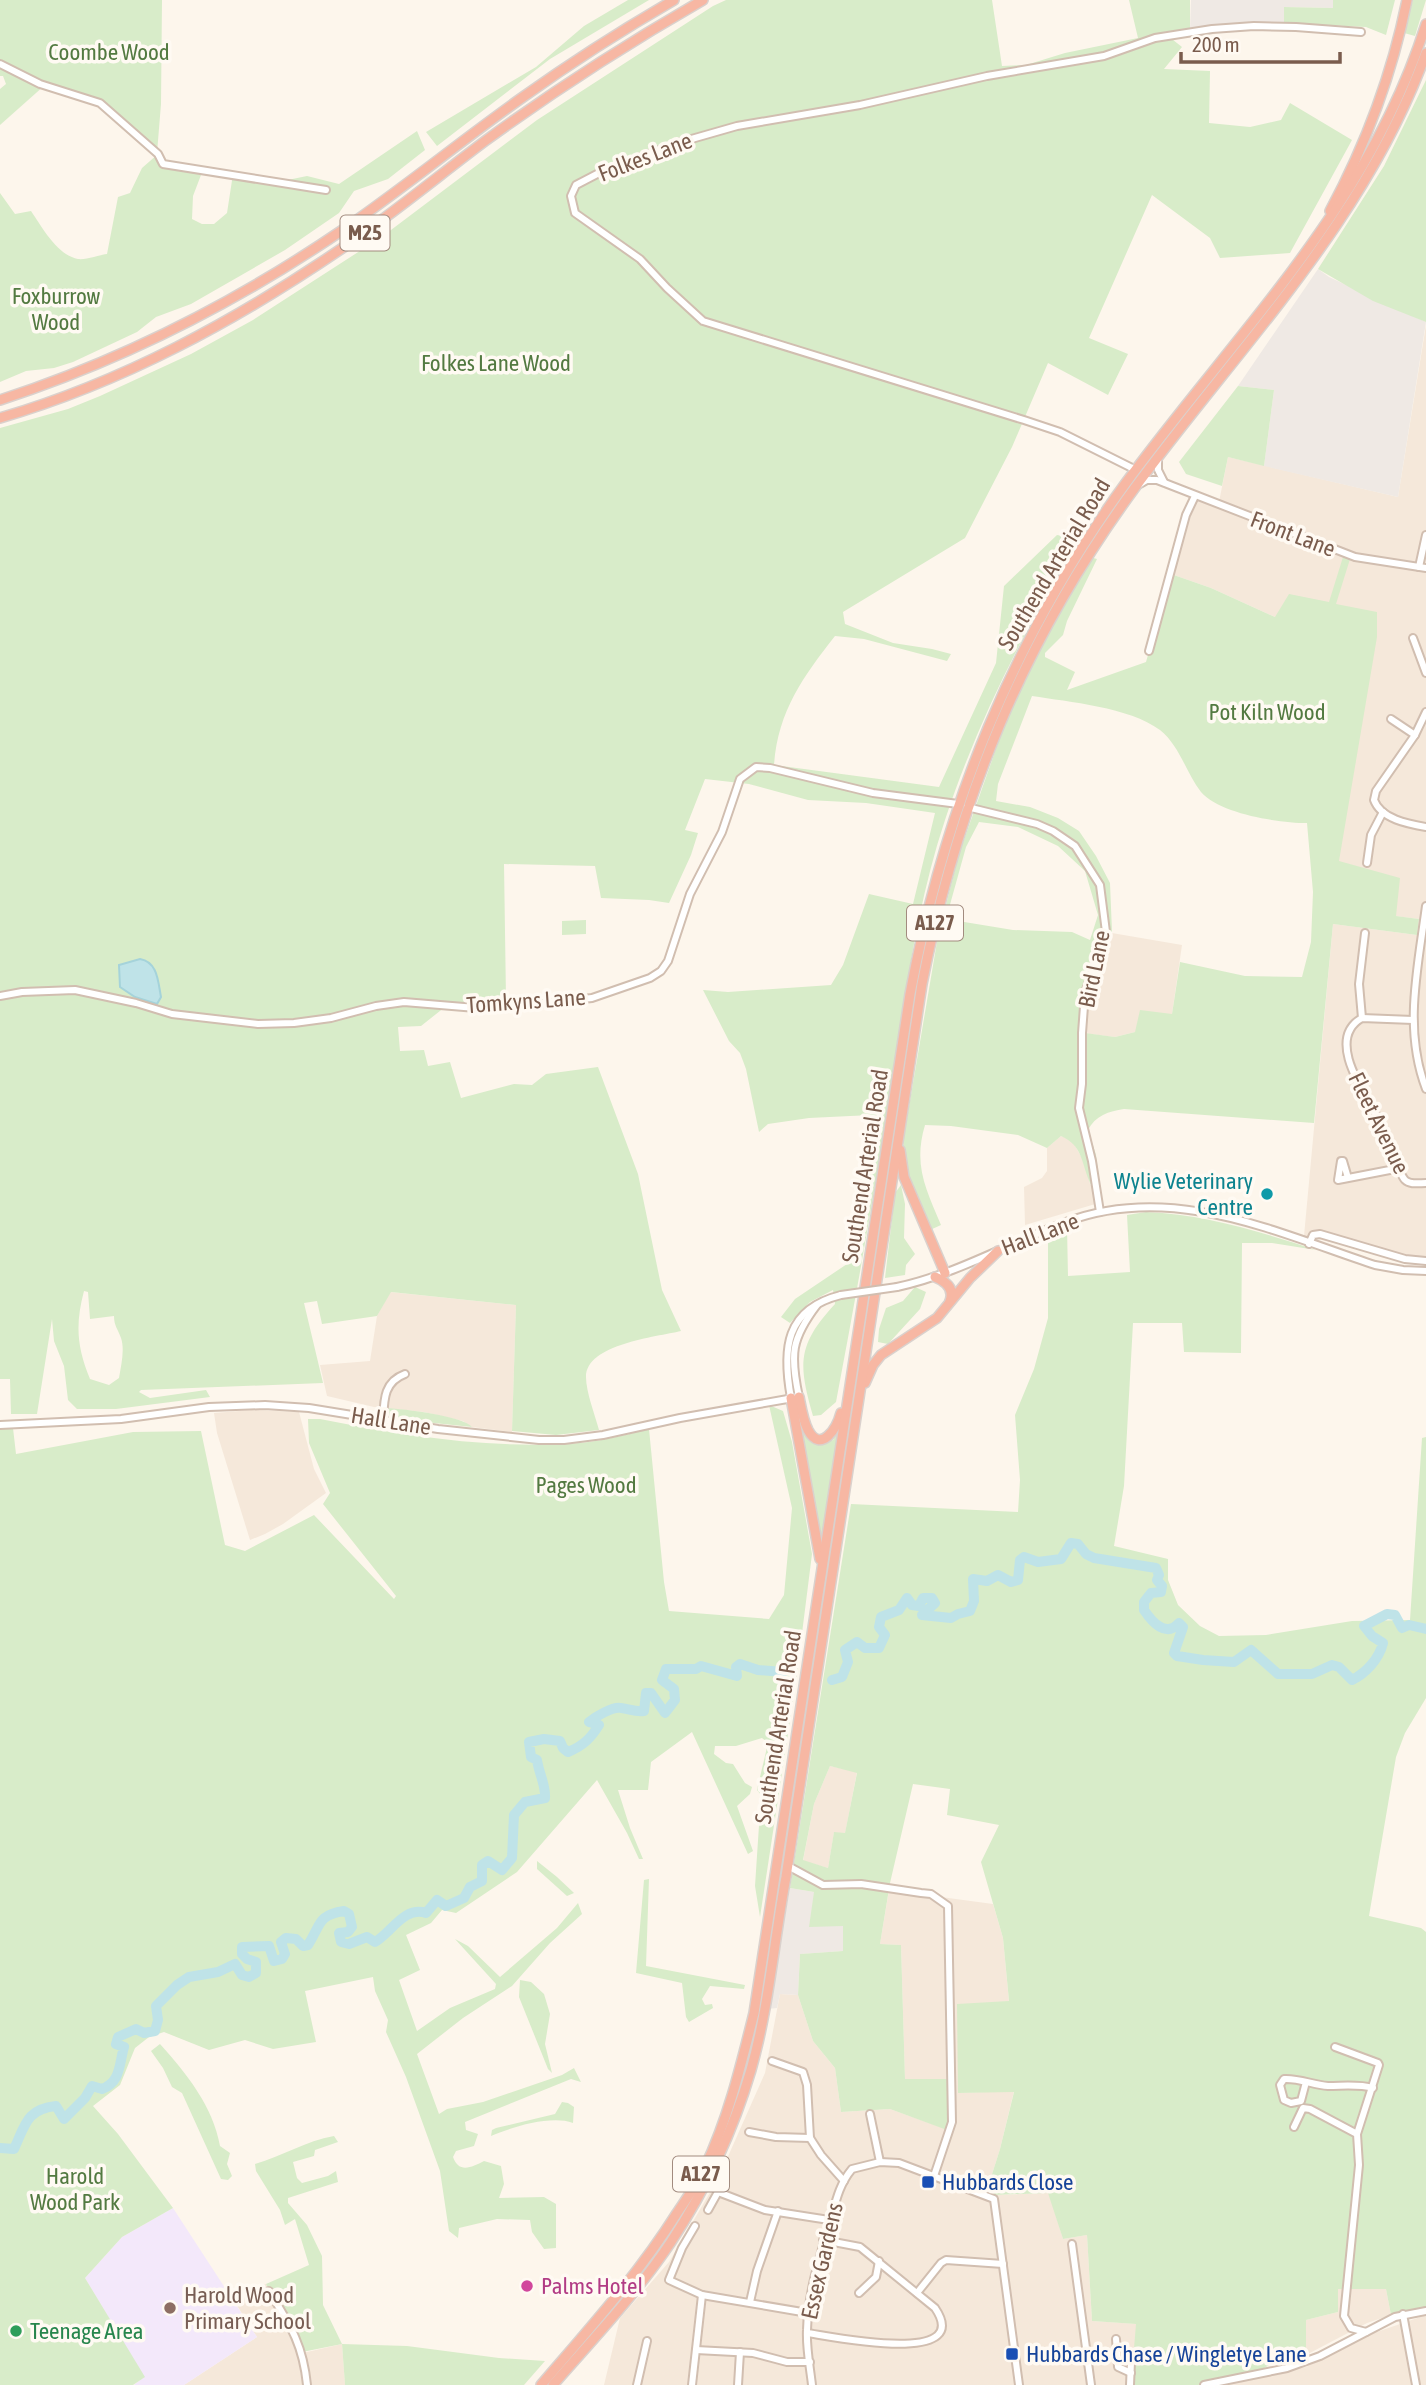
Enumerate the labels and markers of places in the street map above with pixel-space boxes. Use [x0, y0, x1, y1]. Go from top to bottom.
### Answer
place label: Wylie Veterinary Centre [1114, 1168, 1253, 1220]
marker: Wylie Veterinary Centre [1259, 1186, 1275, 1202]
place label: Hubbards Close [942, 2169, 1074, 2195]
marker: Hubbards Close [920, 2174, 936, 2190]
place label: Palms Hotel [541, 2273, 644, 2299]
marker: Palms Hotel [519, 2278, 535, 2294]
place label: Harold Wood Primary School [184, 2282, 311, 2334]
marker: Harold Wood Primary School [162, 2300, 178, 2316]
place label: Teenage Area [30, 2318, 144, 2344]
marker: Teenage Area [8, 2323, 24, 2339]
place label: Hubbards Chase / Wingletye Lane [1026, 2341, 1307, 2367]
marker: Hubbards Chase / Wingletye Lane [1004, 2346, 1020, 2362]

